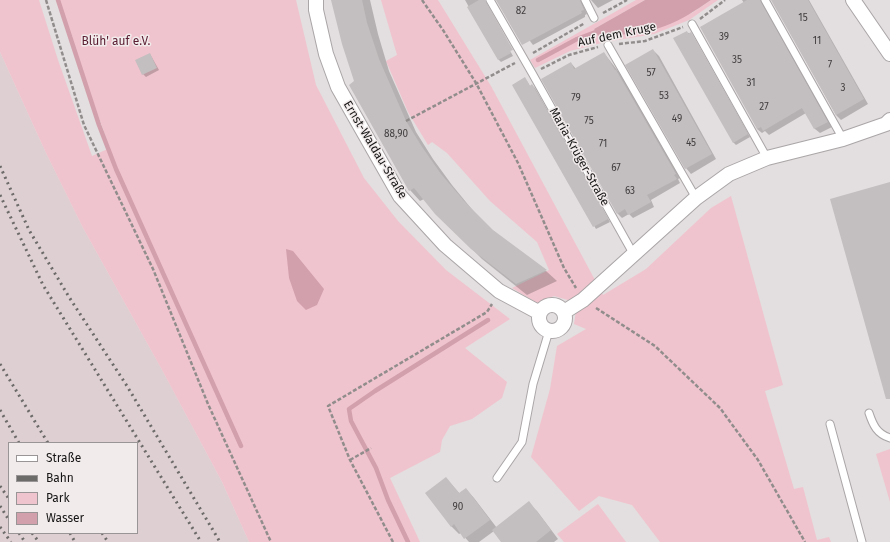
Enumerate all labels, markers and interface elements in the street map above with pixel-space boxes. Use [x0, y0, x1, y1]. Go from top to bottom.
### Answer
house number: 82 [516, 5, 526, 17]
house number: 15 [798, 12, 808, 24]
street label: Auf dem Kruge [577, 20, 657, 50]
house number: 39 [719, 31, 729, 43]
park label: Blüh' auf e.V. [82, 35, 150, 49]
house number: 11 [813, 35, 821, 47]
house number: 35 [732, 54, 742, 66]
house number: 7 [828, 59, 832, 71]
house number: 57 [646, 67, 656, 79]
house number: 31 [746, 77, 756, 89]
house number: 3 [841, 82, 845, 94]
house number: 53 [659, 90, 669, 102]
house number: 79 [571, 92, 581, 104]
street label: Ernst-Waldau-Straße [340, 98, 410, 202]
house number: 27 [759, 101, 769, 113]
street label: Maria-Krüger-Straße [546, 105, 612, 209]
house number: 49 [672, 113, 682, 125]
house number: 75 [584, 115, 594, 127]
house number: 88,90 [384, 128, 408, 140]
house number: 45 [686, 137, 696, 149]
house number: 71 [599, 138, 607, 150]
house number: 67 [611, 162, 621, 174]
house number: 63 [625, 185, 635, 197]
legend [8, 442, 138, 534]
text: Straße [46, 451, 81, 465]
text: Bahn [46, 471, 74, 485]
text: Park [46, 491, 70, 505]
house number: 90 [453, 501, 463, 513]
text: Wasser [46, 511, 84, 525]

